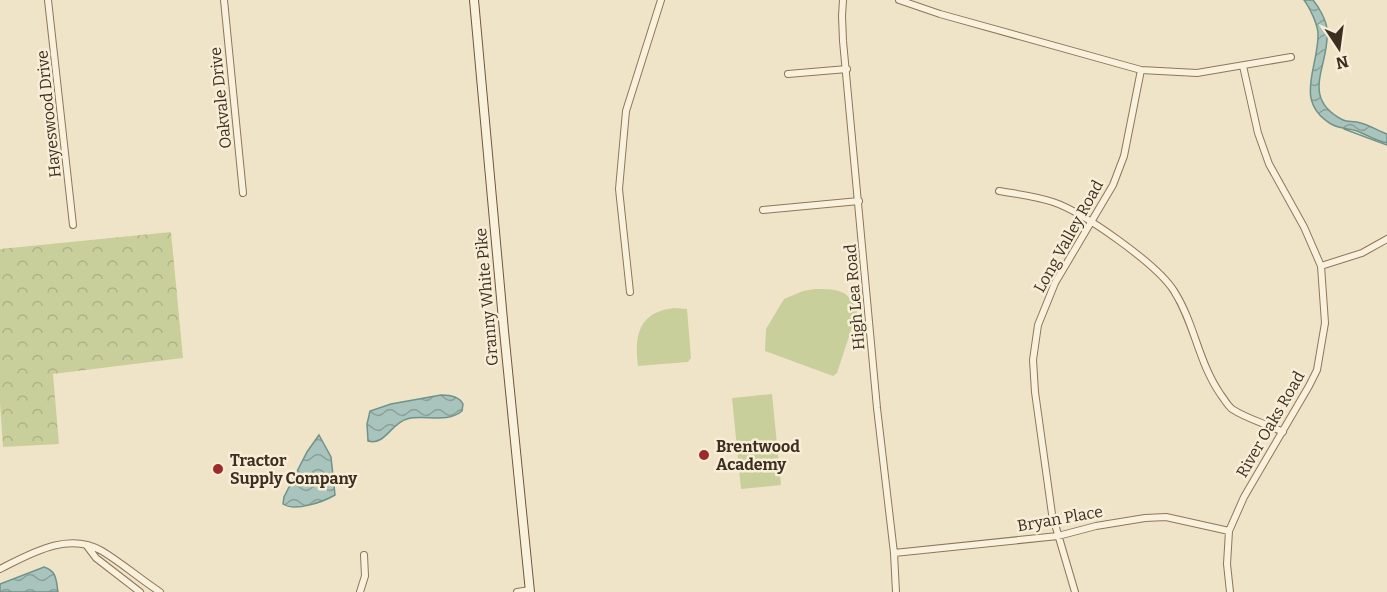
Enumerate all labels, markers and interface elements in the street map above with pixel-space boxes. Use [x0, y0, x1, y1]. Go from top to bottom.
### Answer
north arrow [1309, 18, 1369, 78]
street label: Oakvale Drive [206, 46, 235, 150]
street label: Hayeswood Drive [32, 49, 65, 179]
text: N [1334, 51, 1350, 73]
street label: Long Valley Road [1030, 176, 1107, 296]
street label: Granny White Pike [471, 227, 502, 367]
street label: High Lea Road [840, 243, 869, 351]
street label: River Oaks Road [1232, 367, 1309, 481]
place label: Brentwood Academy [716, 437, 800, 474]
marker: Brentwood Academy [697, 448, 711, 462]
place label: Tractor Supply Company [230, 451, 357, 488]
marker: Tractor Supply Company [211, 462, 225, 476]
street label: Bryan Place [1016, 502, 1104, 535]

